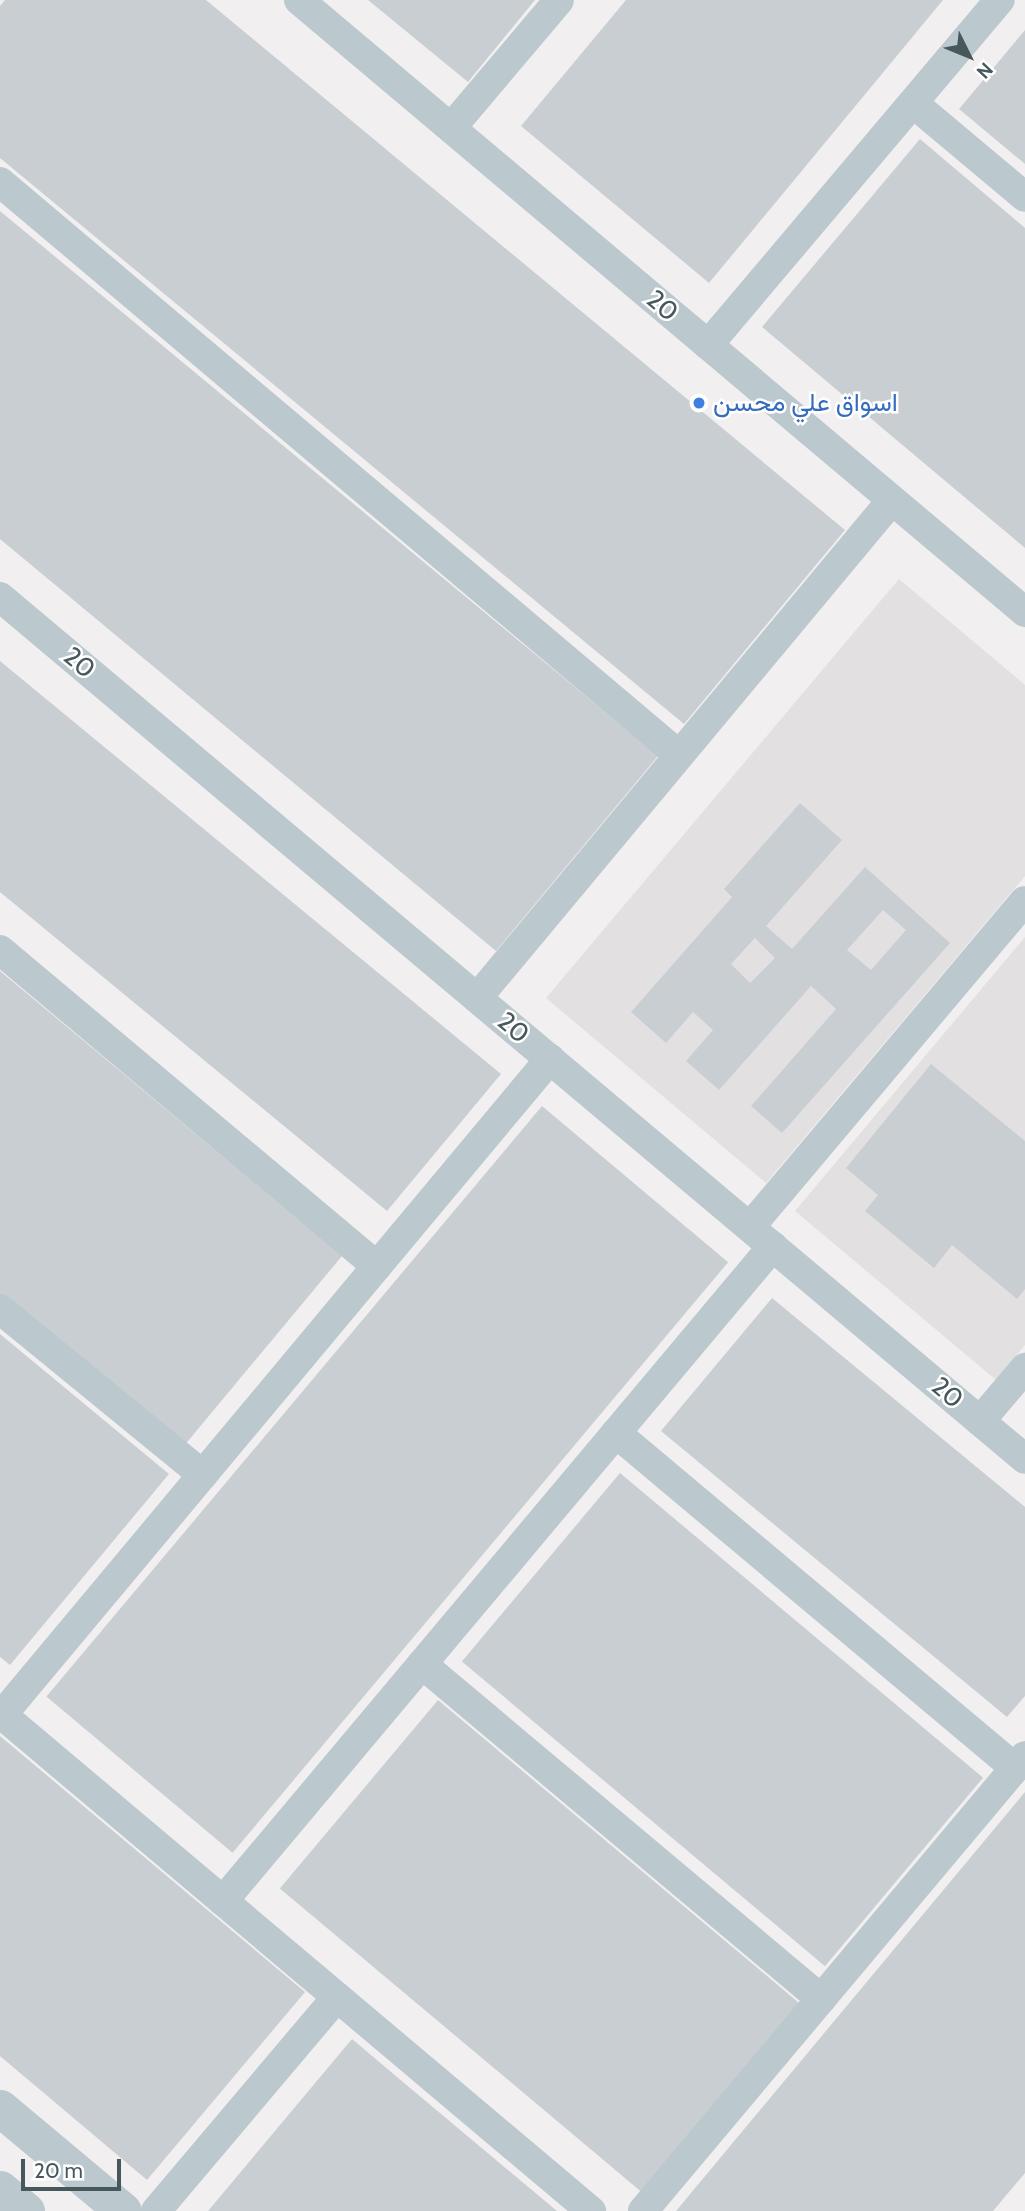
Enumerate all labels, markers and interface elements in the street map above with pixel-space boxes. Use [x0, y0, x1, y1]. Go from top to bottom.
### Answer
north arrow [934, 21, 1004, 91]
text: N [972, 58, 998, 83]
street label: 20 [640, 284, 684, 328]
place label: اسواق علي محسن [713, 387, 898, 419]
marker: اسواق علي محسن [691, 395, 707, 411]
street label: 20 [57, 641, 101, 685]
street label: 20 [491, 1006, 535, 1050]
street label: 20 [925, 1371, 969, 1415]
scale bar [24, 2144, 124, 2188]
text: 20 m [34, 2158, 83, 2183]

